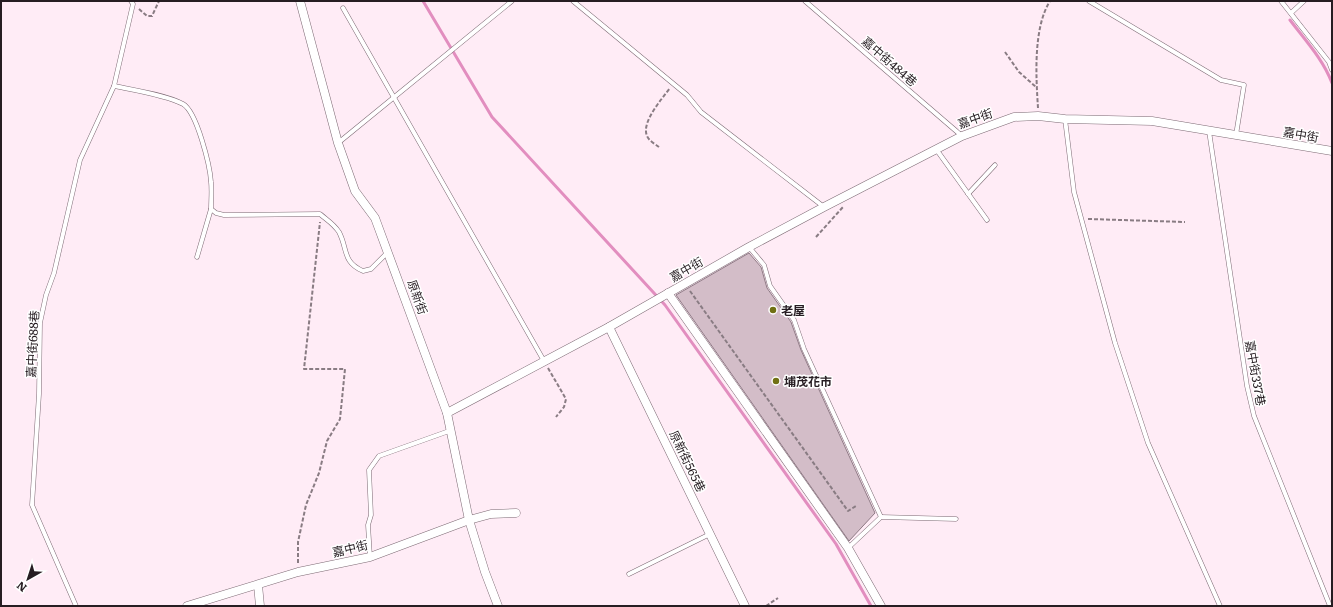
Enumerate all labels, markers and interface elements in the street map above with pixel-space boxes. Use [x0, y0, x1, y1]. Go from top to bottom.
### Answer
street label: 嘉中街484巷 [858, 32, 922, 90]
street label: 嘉中街 [955, 103, 995, 133]
street label: 嘉中街 [1282, 122, 1320, 146]
street label: 嘉中街 [666, 252, 706, 286]
street label: 原新街 [403, 277, 433, 317]
place label: 老屋 [781, 301, 805, 319]
marker: 老屋 [768, 305, 778, 315]
street label: 嘉中街688巷 [21, 310, 43, 378]
street label: 嘉中街337巷 [1241, 339, 1271, 407]
place label: 埔茂花市 [784, 372, 832, 390]
marker: 埔茂花市 [771, 376, 781, 386]
street label: 原新街565巷 [665, 427, 711, 495]
street label: 嘉中街 [330, 535, 370, 561]
north arrow [8, 559, 48, 599]
text: N [12, 578, 30, 597]

